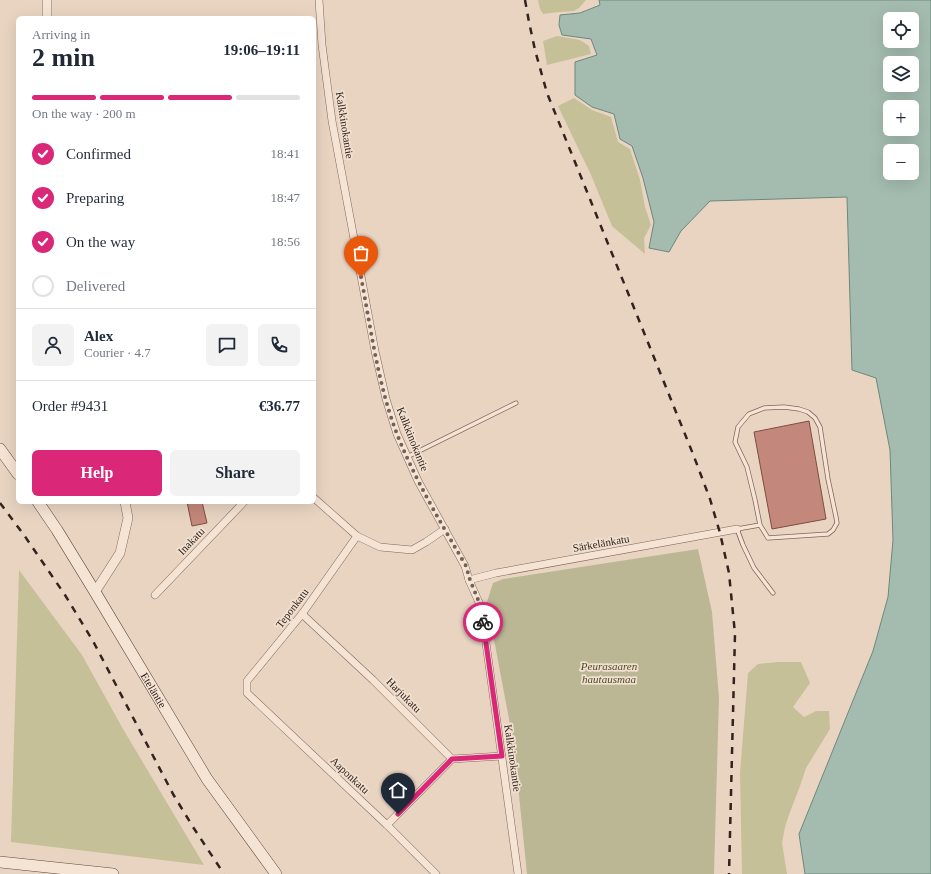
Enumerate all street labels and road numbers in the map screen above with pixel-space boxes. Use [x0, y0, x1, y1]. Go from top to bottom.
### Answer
street label: Kalkkinokantie [334, 91, 356, 160]
street label: Kalkkinokantie [395, 405, 431, 473]
street label: Inakatu [175, 525, 207, 557]
street label: Särkelänkatu [572, 532, 631, 554]
street label: Teponkatu [273, 586, 311, 630]
street label: Eteläntie [139, 670, 169, 710]
street label: Harjukatu [384, 675, 424, 715]
street label: Kalkkinokantie [502, 724, 524, 793]
street label: Aaponkatu [328, 754, 372, 796]

